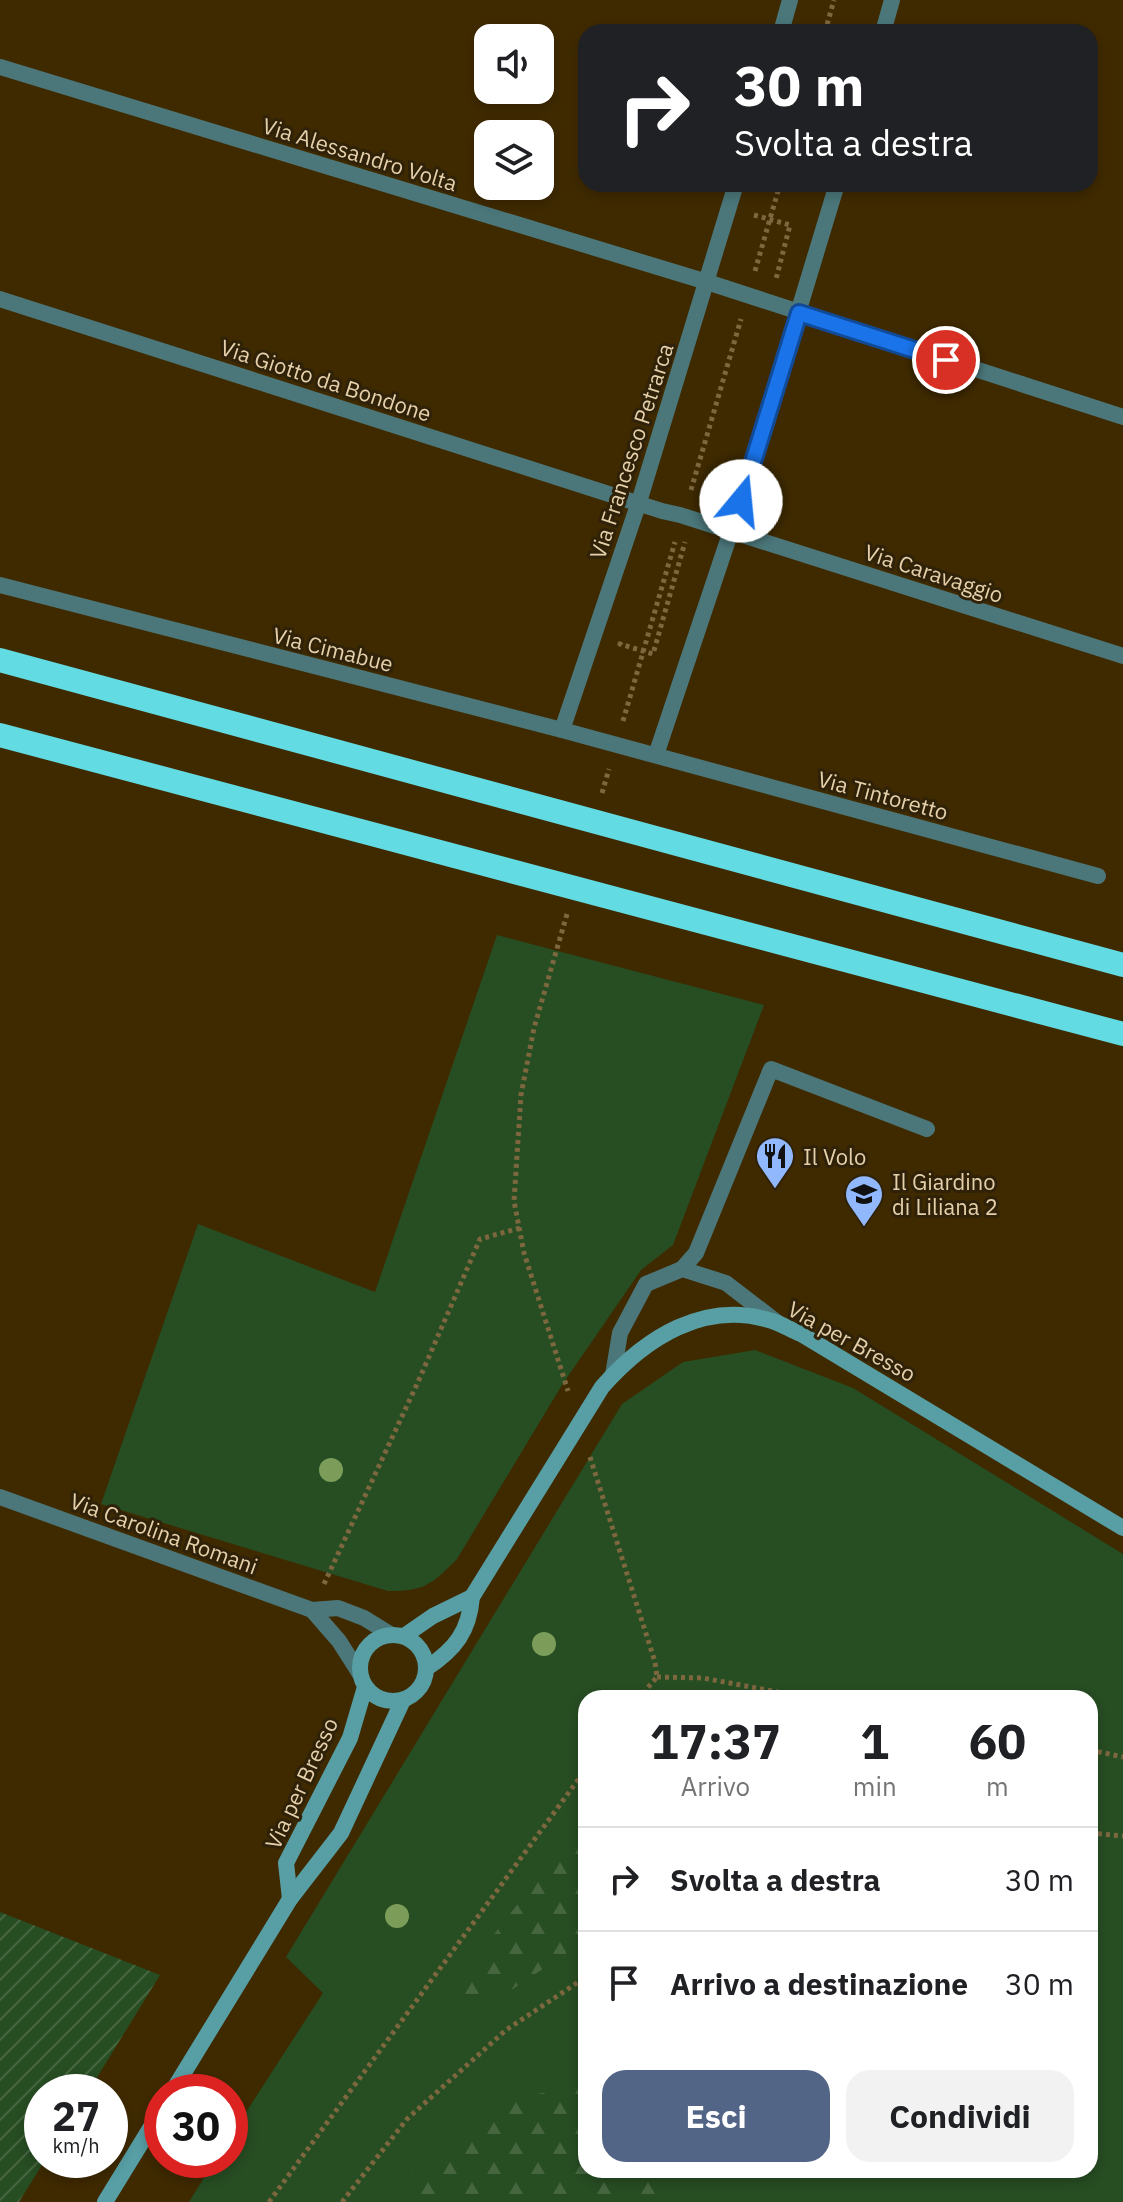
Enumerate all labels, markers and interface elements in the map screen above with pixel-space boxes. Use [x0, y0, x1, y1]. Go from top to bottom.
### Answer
map controls [474, 24, 554, 200]
button: sound [474, 24, 554, 104]
text: 30 m [734, 49, 864, 121]
icon: right [602, 56, 706, 160]
street label: Via Alessandro Volta [259, 111, 461, 197]
text: Svolta a destra [734, 119, 973, 166]
button: layers [474, 120, 554, 200]
pin [912, 326, 980, 394]
street label: Via Giotto da Bondone [217, 332, 435, 428]
icon: arrive [924, 338, 968, 382]
street label: Via Francesco Petrarca [582, 339, 680, 563]
position arrow [699, 459, 783, 543]
street label: Via Caravaggio [861, 537, 1007, 609]
street label: Via Cimabue [270, 620, 396, 678]
street label: Via Tintoretto [815, 764, 951, 826]
restaurant icon: Il Volo [754, 1135, 796, 1190]
place label: Il Volo [803, 1142, 866, 1171]
place label: Il Giardino di Liliana 2 [892, 1167, 998, 1221]
school or university icon: Il Giardino di Liliana 2 [843, 1173, 885, 1228]
street label: Via per Bresso [783, 1294, 921, 1388]
street label: Via Carolina Romani [66, 1486, 262, 1580]
text: 17:37 [650, 1710, 781, 1772]
text: 1 [860, 1710, 889, 1772]
text: 60 [969, 1710, 1026, 1772]
street label: Via per Bresso [258, 1713, 344, 1853]
text: Arrivo [681, 1769, 750, 1803]
text: min [853, 1769, 897, 1803]
text: m [986, 1769, 1009, 1803]
icon: right [602, 1857, 646, 1901]
text: Svolta a destra [670, 1860, 881, 1899]
text: 30 m [1005, 1860, 1074, 1899]
icon: arrive [602, 1961, 646, 2005]
text: Arrivo a destinazione [670, 1964, 968, 2003]
text: 30 m [1005, 1964, 1074, 2003]
button: Esci [602, 2070, 830, 2162]
button: Condividi [846, 2070, 1074, 2162]
speed limit sign: 30 [144, 2074, 248, 2178]
text: 27 [52, 2090, 100, 2142]
text: km/h [52, 2132, 100, 2159]

